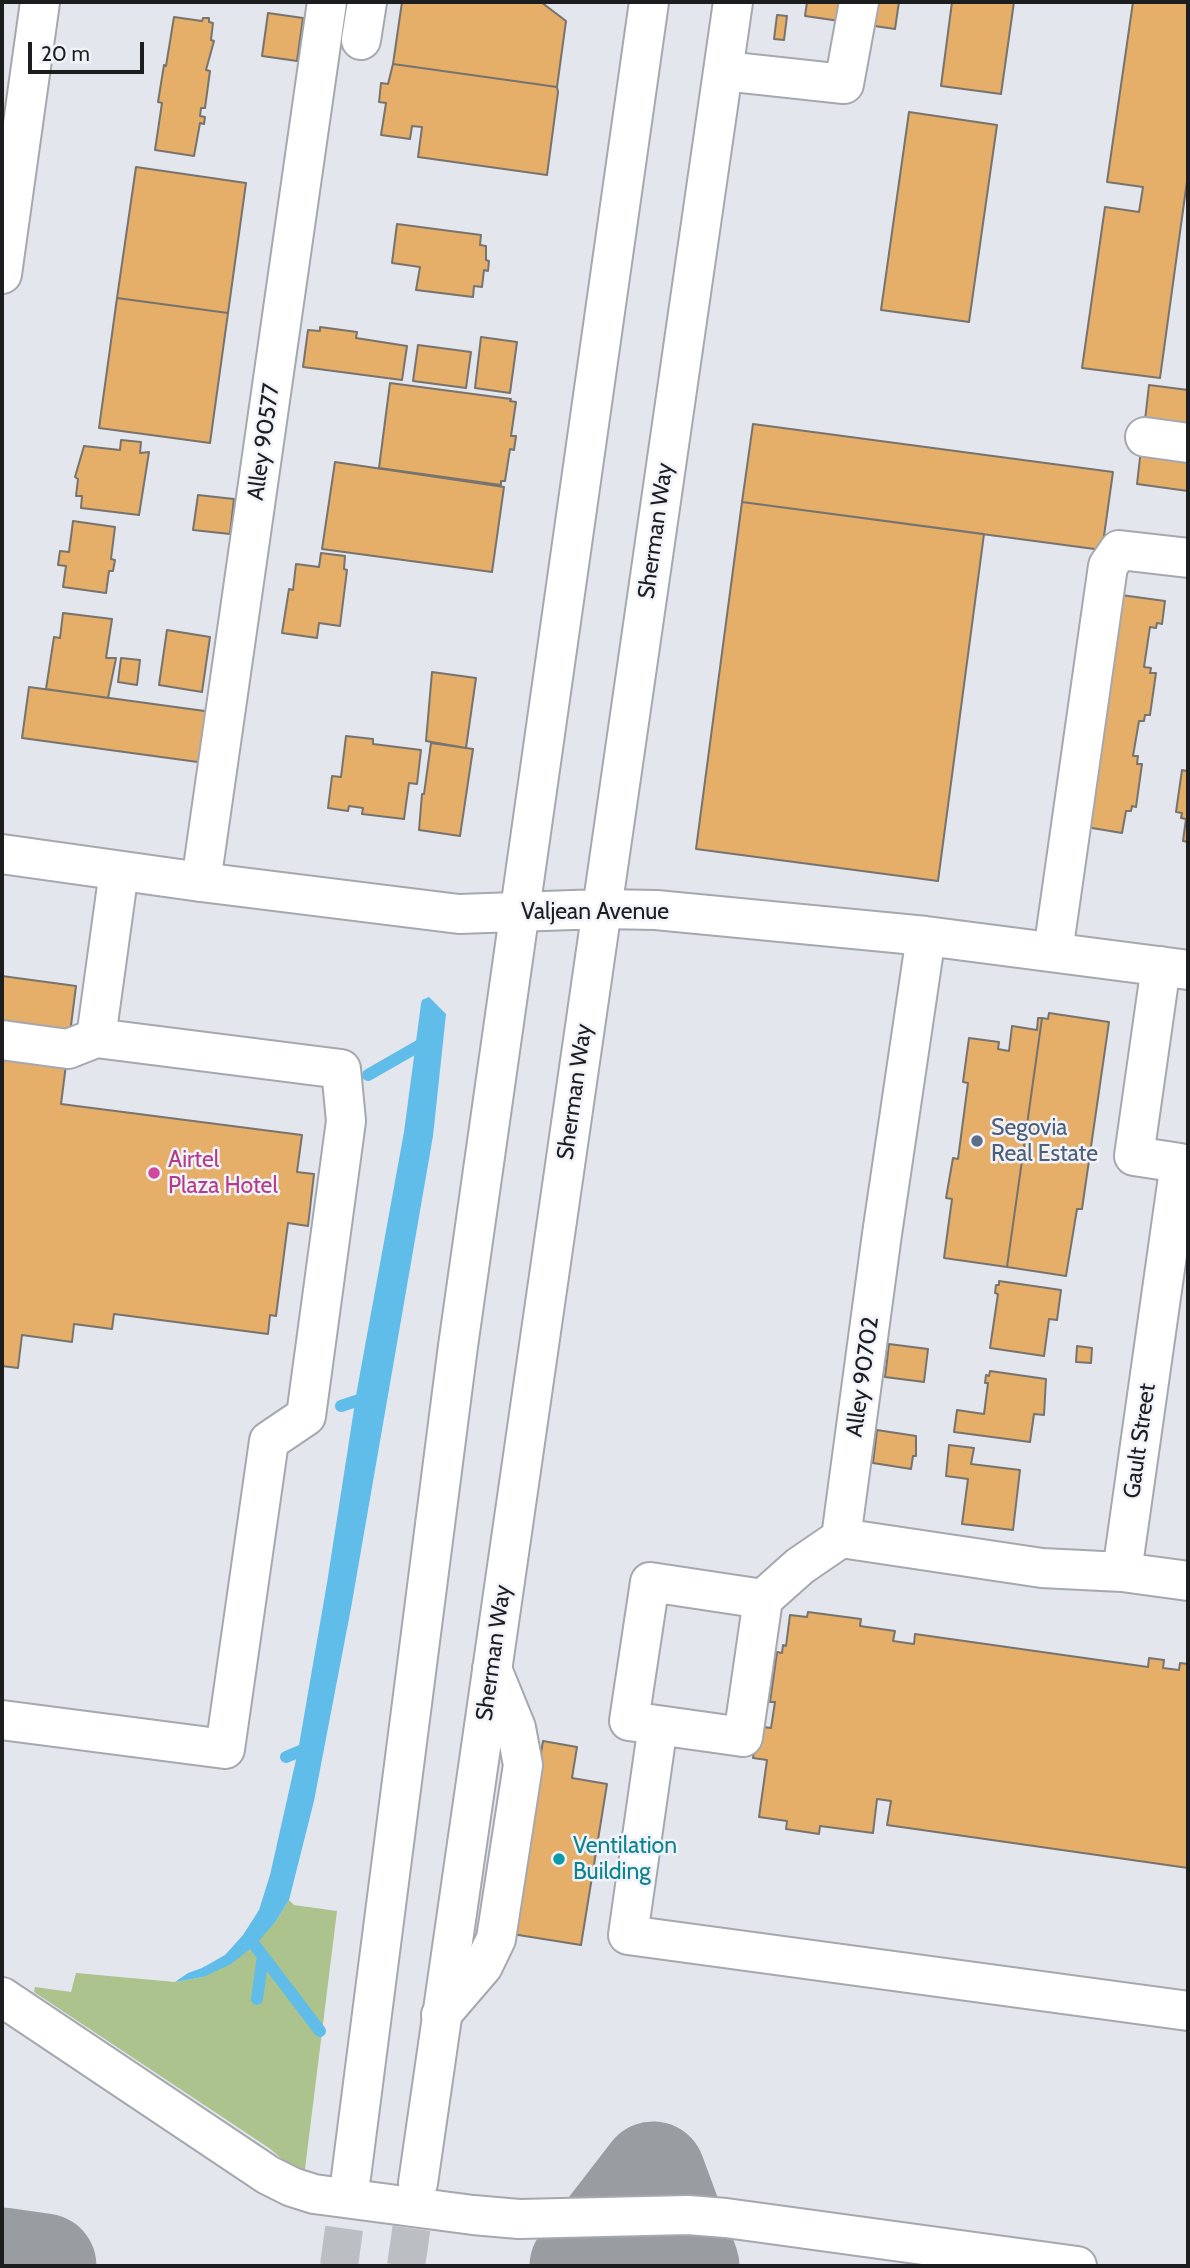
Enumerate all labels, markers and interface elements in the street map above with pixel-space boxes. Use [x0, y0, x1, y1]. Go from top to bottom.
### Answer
scale bar [32, 28, 147, 72]
text: 20 m [41, 41, 90, 66]
street label: Alley 90577 [242, 382, 286, 502]
street label: Sherman Way [633, 461, 679, 601]
street label: Valjean Avenue [521, 898, 669, 926]
street label: Sherman Way [552, 1022, 598, 1162]
place label: Segovia Real Estate [991, 1114, 1098, 1168]
marker: Segovia Real Estate [969, 1133, 985, 1149]
place label: Airtel Plaza Hotel [168, 1146, 278, 1200]
marker: Airtel Plaza Hotel [146, 1165, 162, 1181]
street label: Alley 90702 [841, 1315, 885, 1439]
street label: Gault Street [1118, 1382, 1162, 1500]
street label: Sherman Way [471, 1583, 517, 1723]
place label: Ventilation Building [573, 1832, 677, 1886]
marker: Ventilation Building [551, 1851, 567, 1867]

